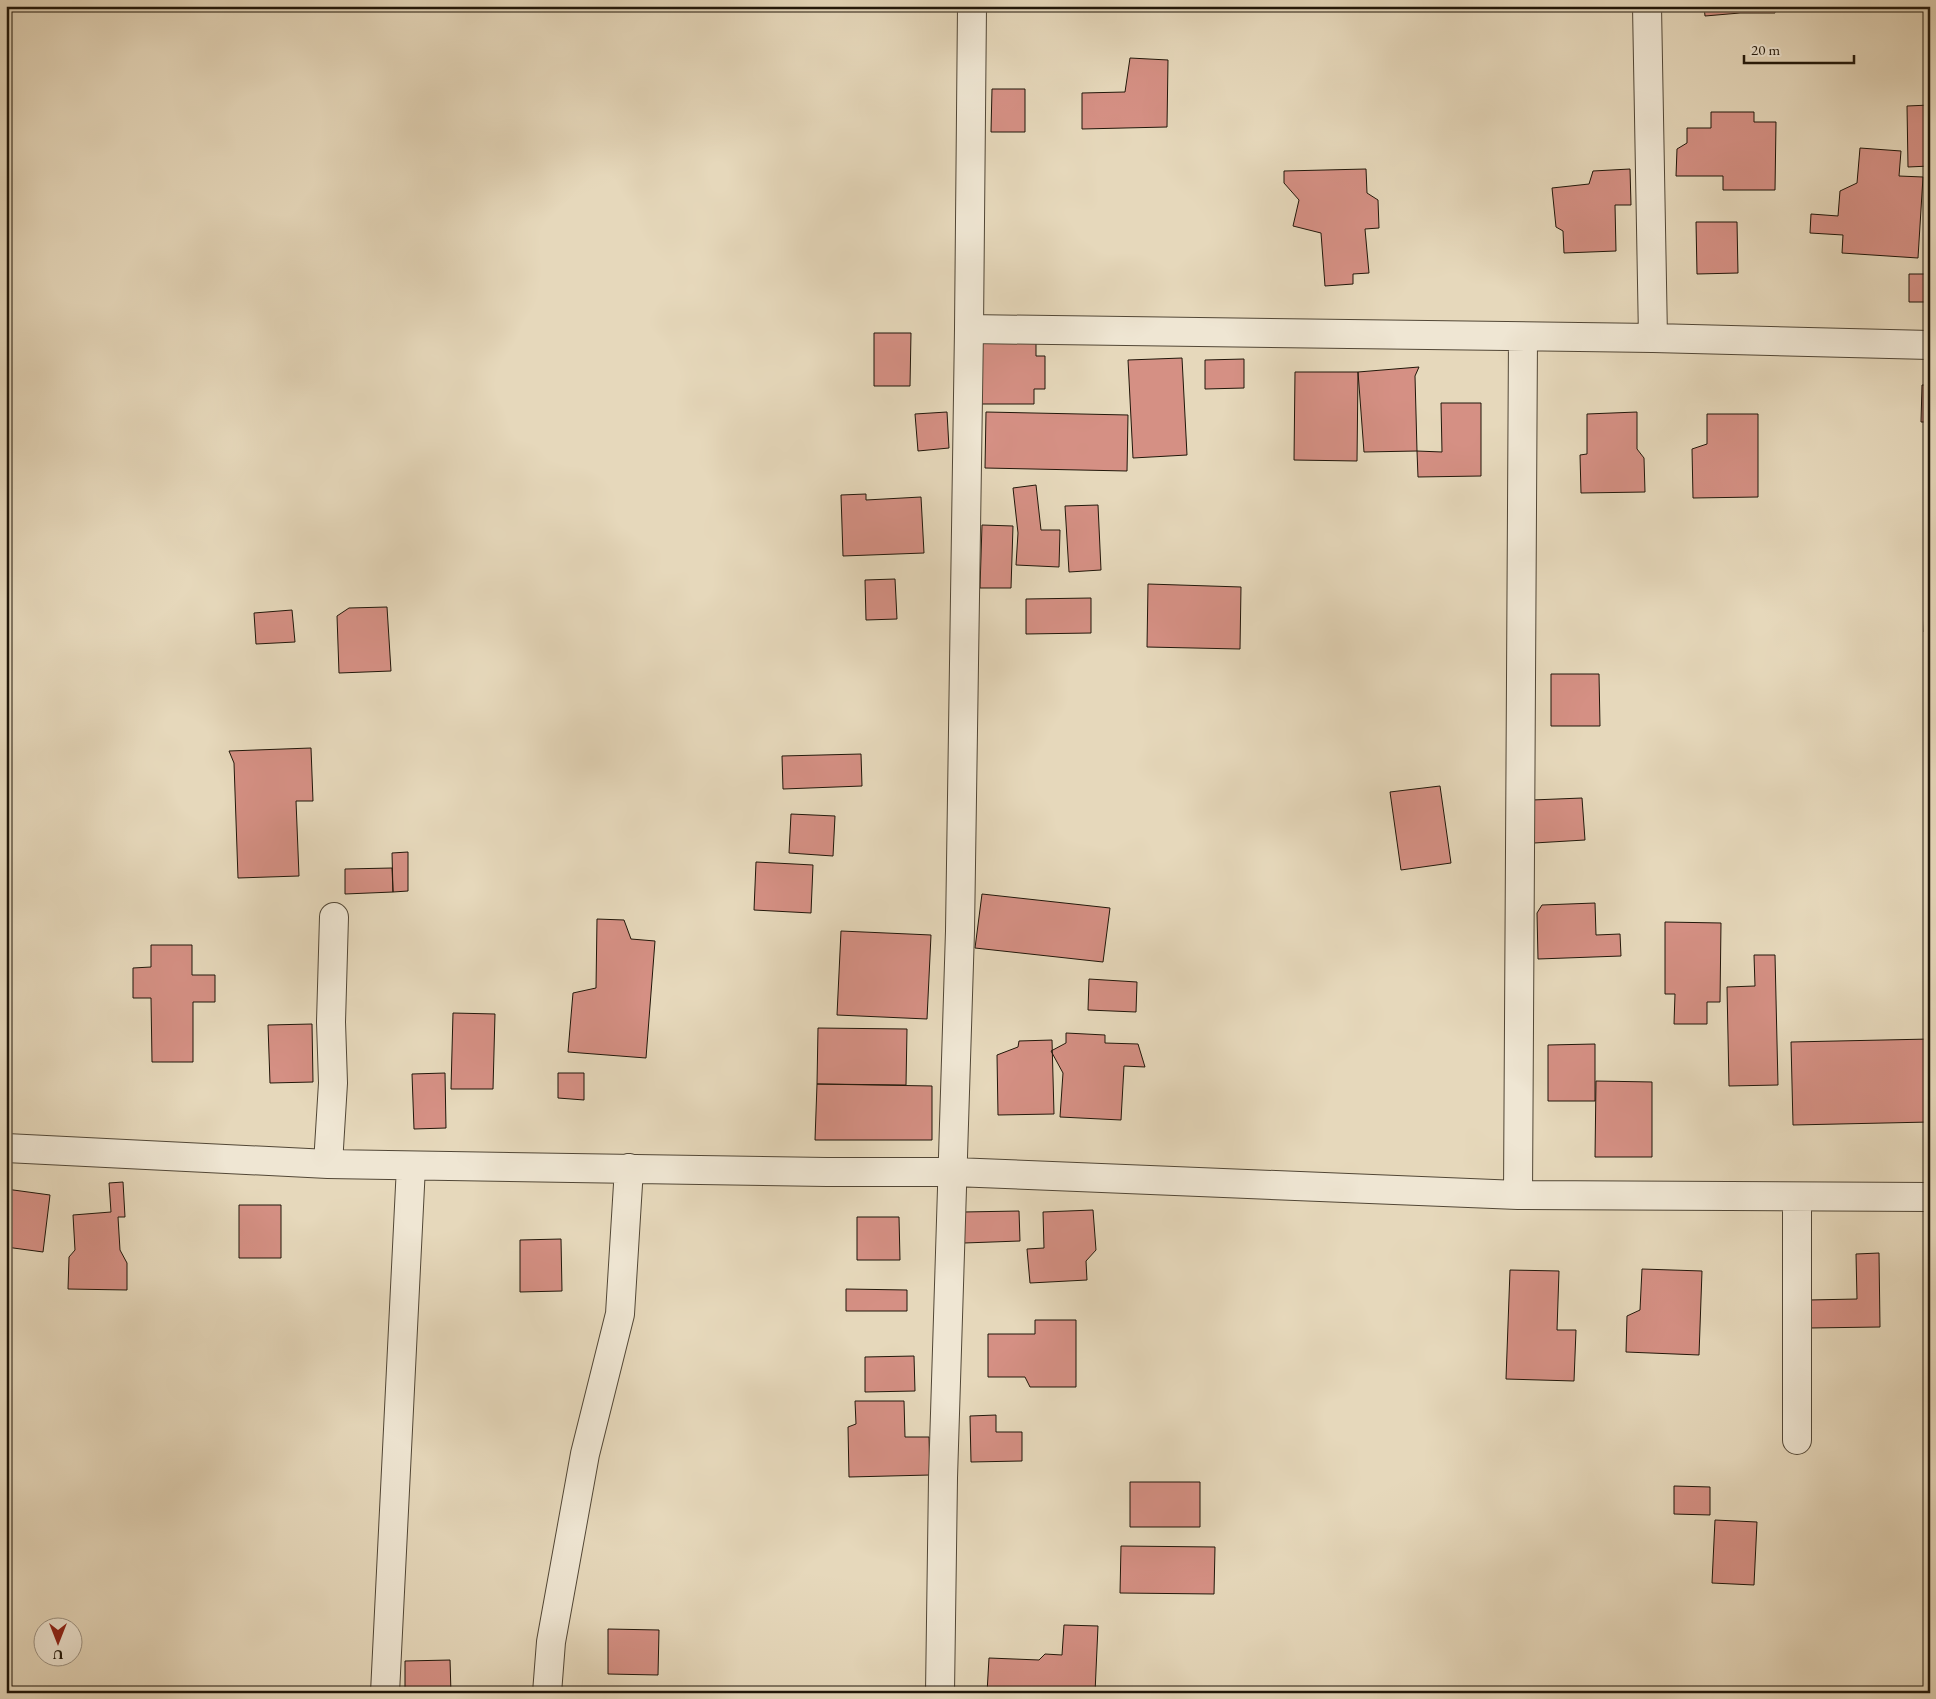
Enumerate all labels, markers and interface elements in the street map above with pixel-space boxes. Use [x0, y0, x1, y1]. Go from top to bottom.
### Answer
scale bar [1744, 32, 1854, 64]
text: 20 m [1751, 40, 1780, 59]
north arrow [32, 1616, 82, 1666]
text: U [52, 1646, 63, 1664]

